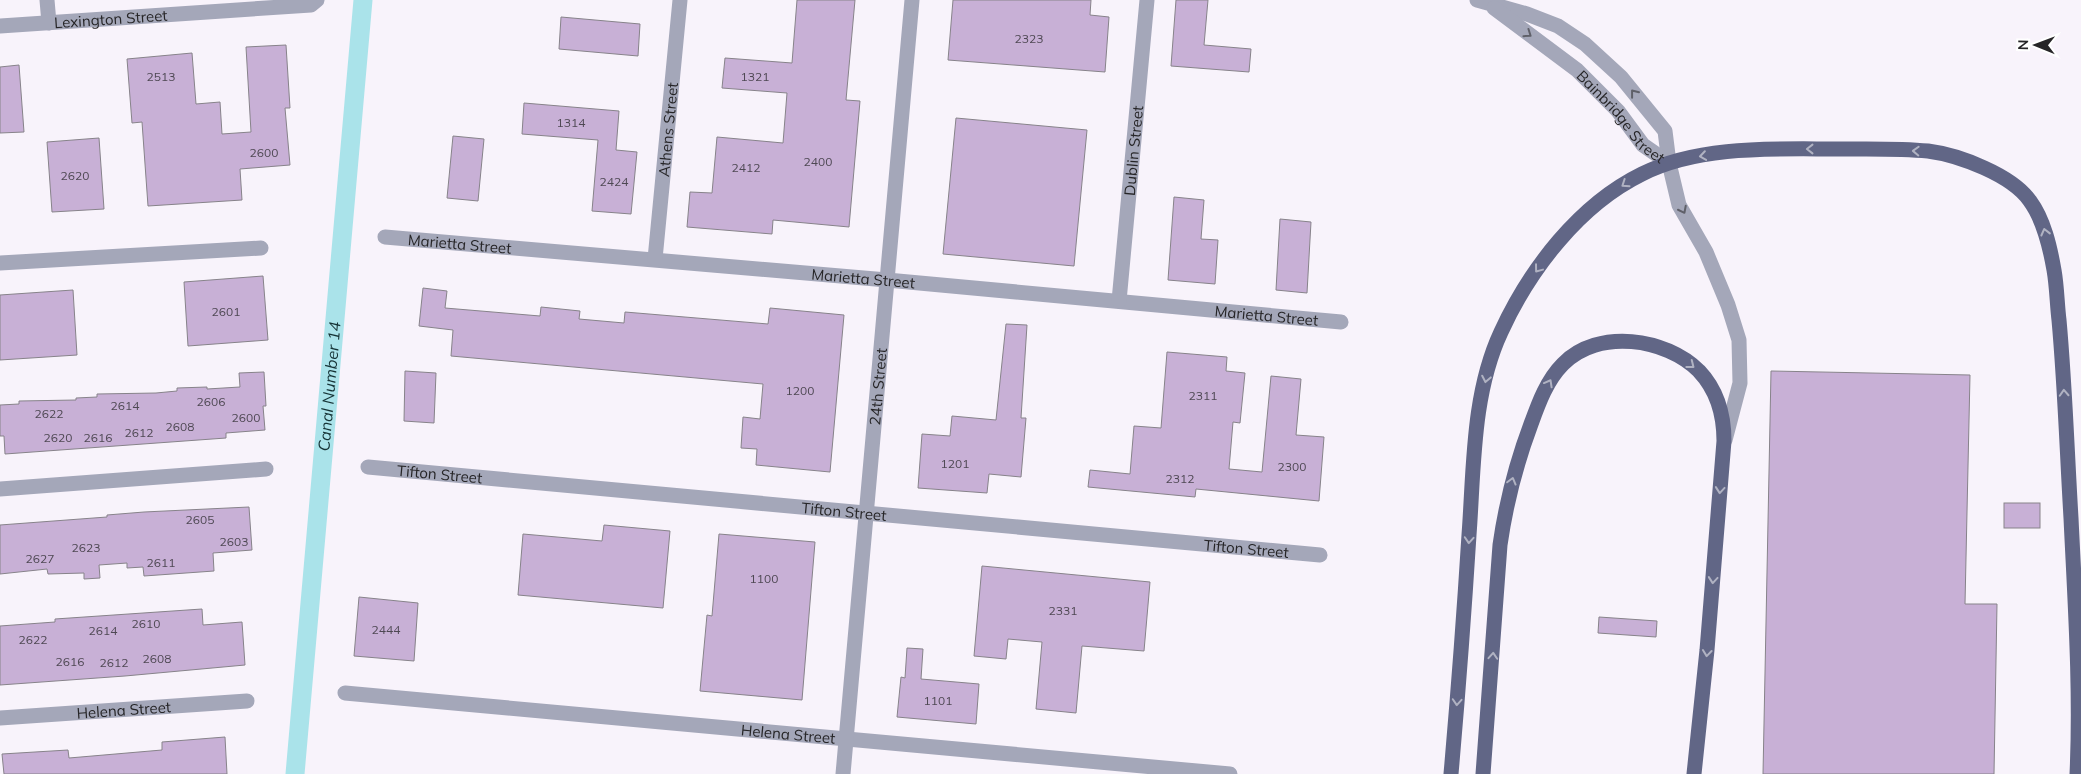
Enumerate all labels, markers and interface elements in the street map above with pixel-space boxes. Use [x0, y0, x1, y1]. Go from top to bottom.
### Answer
street label: Lexington Street [53, 5, 168, 32]
north arrow [2011, 20, 2061, 70]
one-way arrow [1522, 28, 1532, 37]
house number: 2323 [1015, 31, 1043, 46]
text: N [2014, 39, 2032, 50]
street label: Bainbridge Street [1573, 66, 1669, 167]
house number: 2513 [147, 69, 175, 84]
house number: 1321 [741, 69, 769, 84]
street label: Athens Street [653, 82, 682, 178]
one-way arrow [1632, 90, 1640, 99]
street label: Dublin Street [1119, 105, 1147, 196]
house number: 1314 [557, 115, 585, 130]
one-way arrow [1806, 144, 1814, 154]
house number: 2600 [250, 145, 278, 160]
one-way arrow [1912, 146, 1920, 156]
one-way arrow [1699, 150, 1707, 161]
house number: 2400 [804, 154, 832, 169]
house number: 2412 [732, 160, 760, 175]
house number: 2620 [61, 168, 89, 183]
house number: 2424 [600, 174, 628, 189]
one-way arrow [1621, 178, 1631, 187]
one-way arrow [1676, 205, 1687, 214]
one-way arrow [2040, 228, 2051, 237]
street label: Marietta Street [407, 230, 512, 257]
one-way arrow [1535, 263, 1544, 273]
street label: Marietta Street [811, 264, 916, 292]
street label: Marietta Street [1214, 301, 1319, 329]
house number: 2601 [212, 304, 240, 319]
water label: Canal Number 14 [313, 320, 345, 452]
street label: 24th Street [865, 347, 890, 426]
one-way arrow [1685, 359, 1695, 368]
one-way arrow [1481, 374, 1491, 383]
one-way arrow [1543, 379, 1553, 388]
house number: 1200 [786, 383, 814, 398]
house number: 2311 [1189, 388, 1217, 403]
one-way arrow [2059, 389, 2070, 397]
house number: 2606 [197, 394, 225, 409]
house number: 2614 [111, 398, 139, 413]
house number: 2622 [35, 406, 63, 421]
house number: 2600 [232, 410, 260, 425]
house number: 2608 [166, 419, 194, 434]
house number: 2612 [125, 425, 153, 440]
house number: 2620 [44, 430, 72, 445]
house number: 2616 [84, 430, 112, 445]
house number: 1201 [941, 456, 969, 471]
house number: 2300 [1278, 459, 1306, 474]
street label: Tifton Street [396, 460, 483, 487]
house number: 2312 [1166, 471, 1194, 486]
one-way arrow [1506, 476, 1517, 485]
one-way arrow [1715, 486, 1726, 494]
street label: Tifton Street [801, 498, 887, 524]
house number: 2605 [186, 512, 214, 527]
house number: 2603 [220, 534, 248, 549]
street label: Tifton Street [1203, 535, 1290, 562]
one-way arrow [1464, 536, 1475, 544]
house number: 2623 [72, 540, 100, 555]
house number: 2627 [26, 551, 54, 566]
house number: 2611 [147, 555, 175, 570]
house number: 1100 [750, 571, 778, 586]
one-way arrow [1708, 576, 1719, 584]
house number: 2331 [1049, 603, 1077, 618]
house number: 2610 [132, 616, 160, 631]
house number: 2444 [372, 622, 400, 637]
house number: 2614 [89, 623, 117, 638]
house number: 2622 [19, 632, 47, 647]
one-way arrow [1702, 649, 1713, 657]
house number: 2608 [143, 651, 171, 666]
one-way arrow [1487, 651, 1498, 659]
house number: 2616 [56, 654, 84, 669]
house number: 2612 [100, 655, 128, 670]
house number: 1101 [924, 693, 952, 708]
street label: Helena Street [76, 697, 172, 722]
one-way arrow [1452, 698, 1463, 706]
street label: Helena Street [740, 720, 836, 747]

